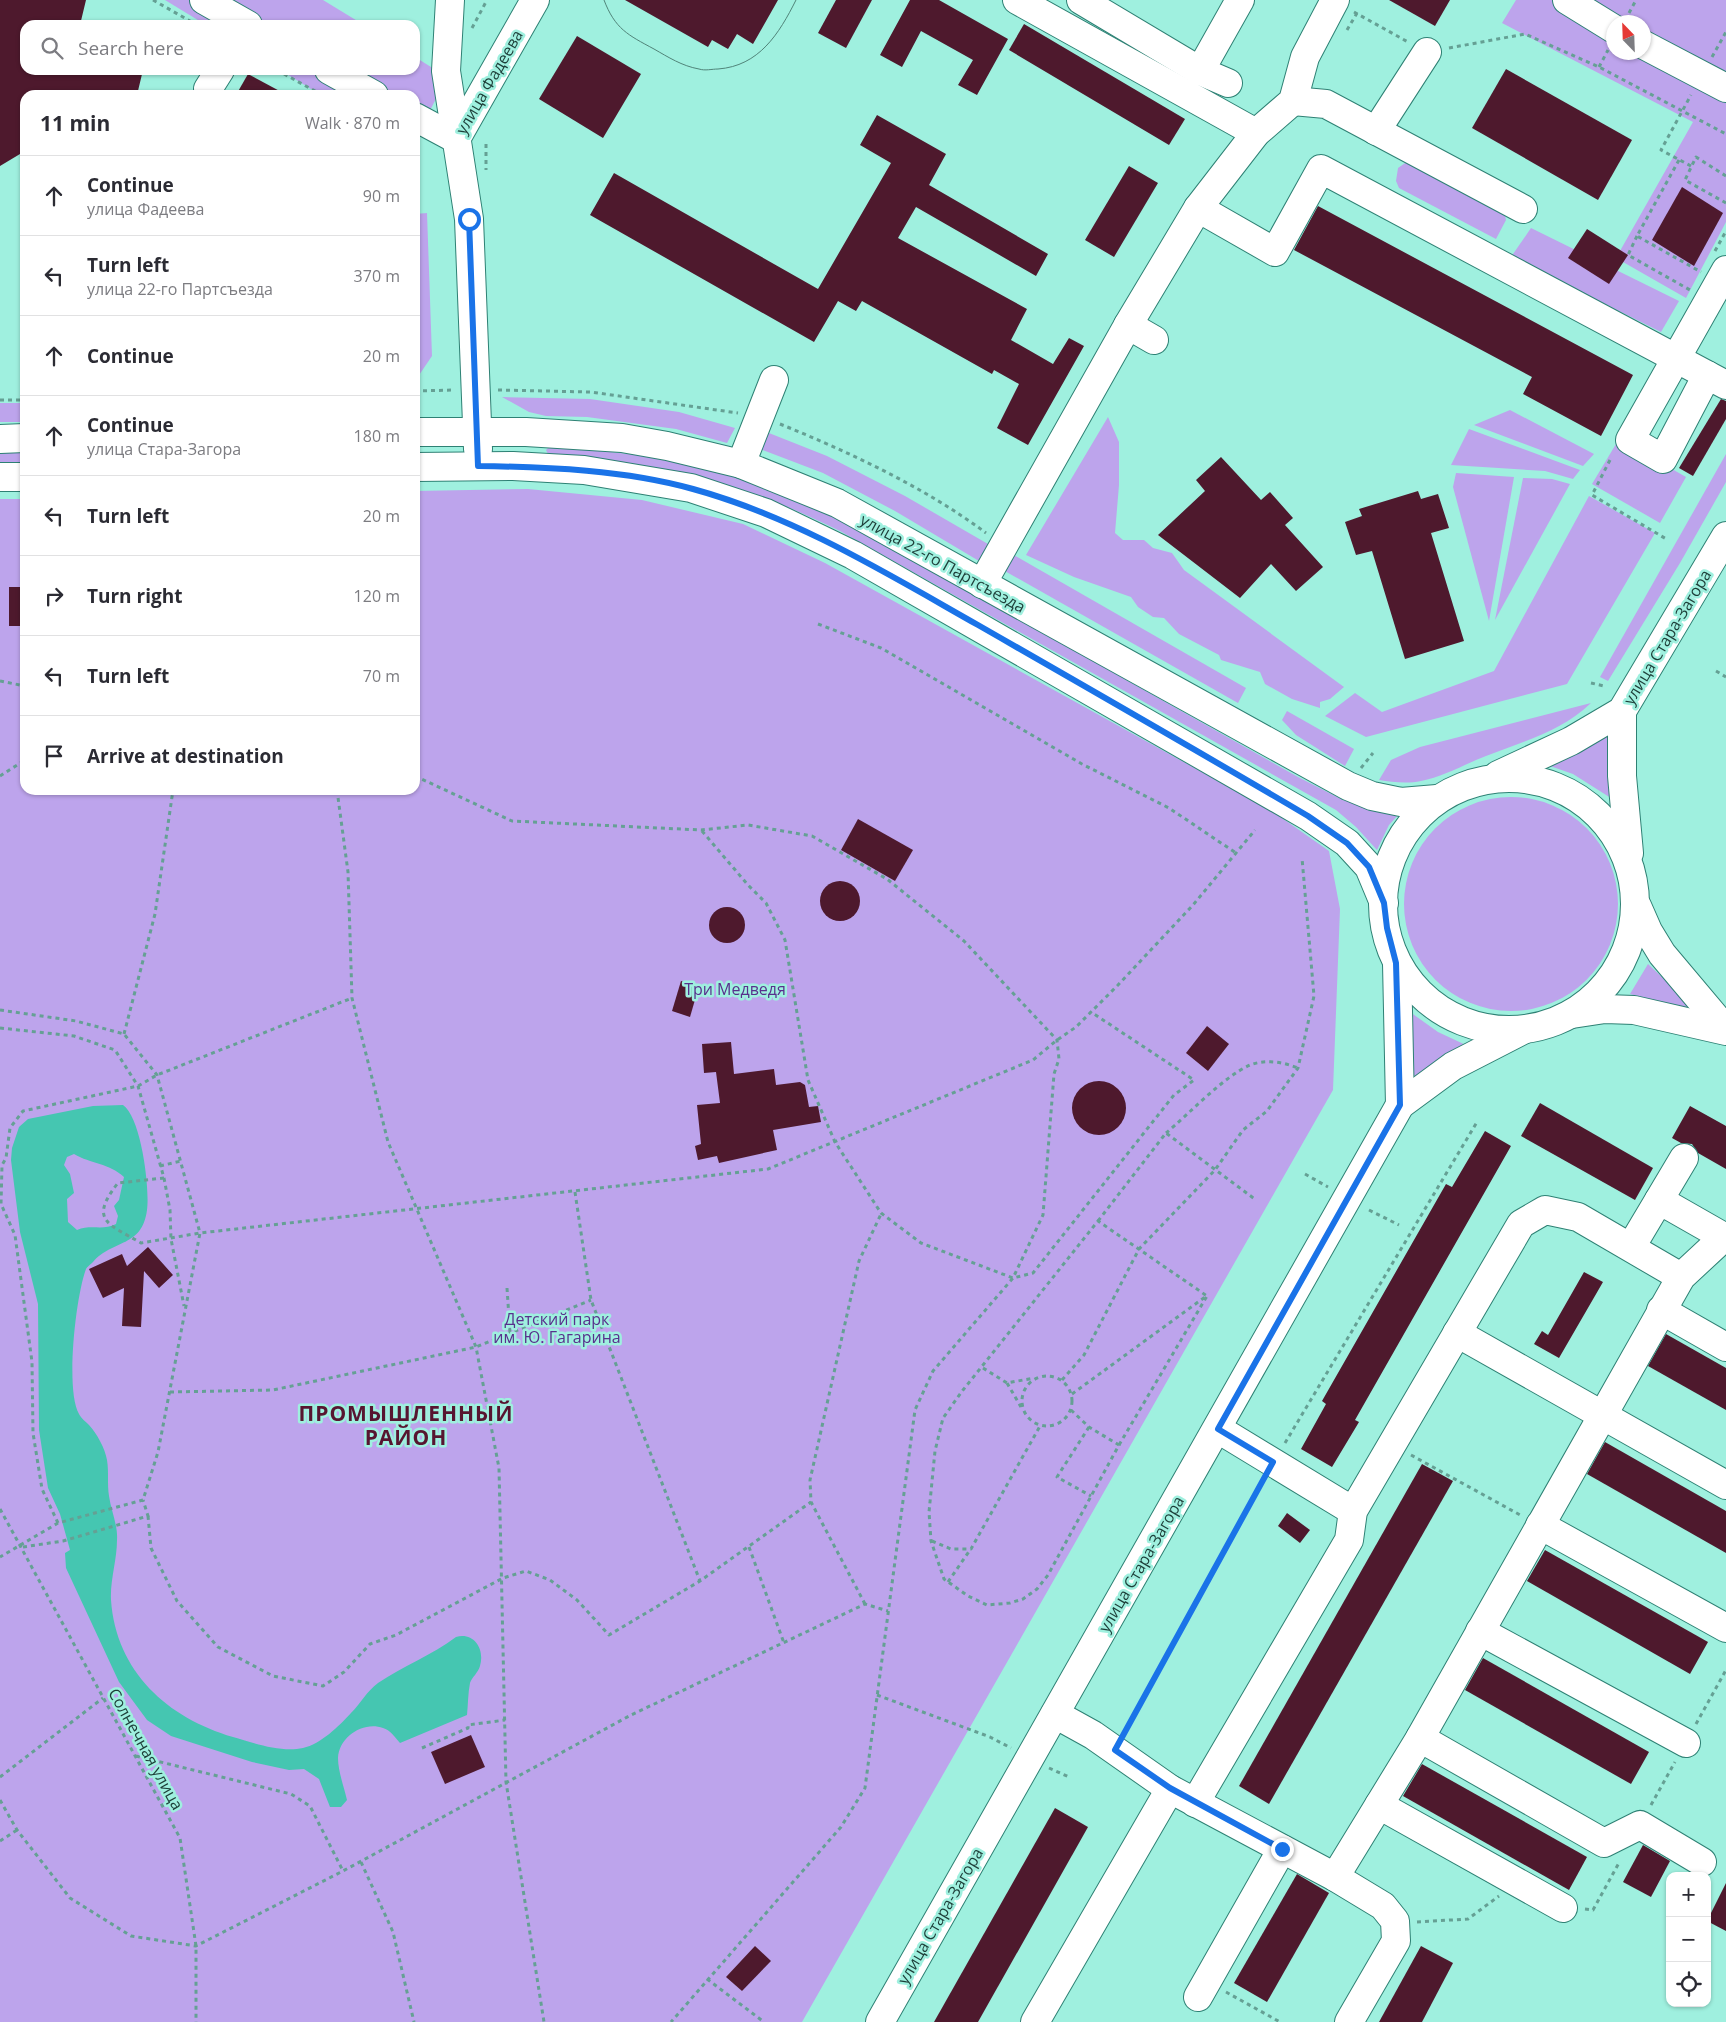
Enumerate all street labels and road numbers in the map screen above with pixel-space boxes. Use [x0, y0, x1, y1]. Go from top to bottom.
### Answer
street label: улица Фадеева [450, 26, 528, 138]
street label: улица 22-го Партсъезда [856, 508, 1030, 618]
street label: улица Стара-Загора [1618, 565, 1716, 709]
street label: улица Стара-Загора [1093, 1492, 1189, 1636]
street label: Солнечная улица [103, 1684, 189, 1814]
street label: улица Стара-Загора [892, 1844, 988, 1988]

